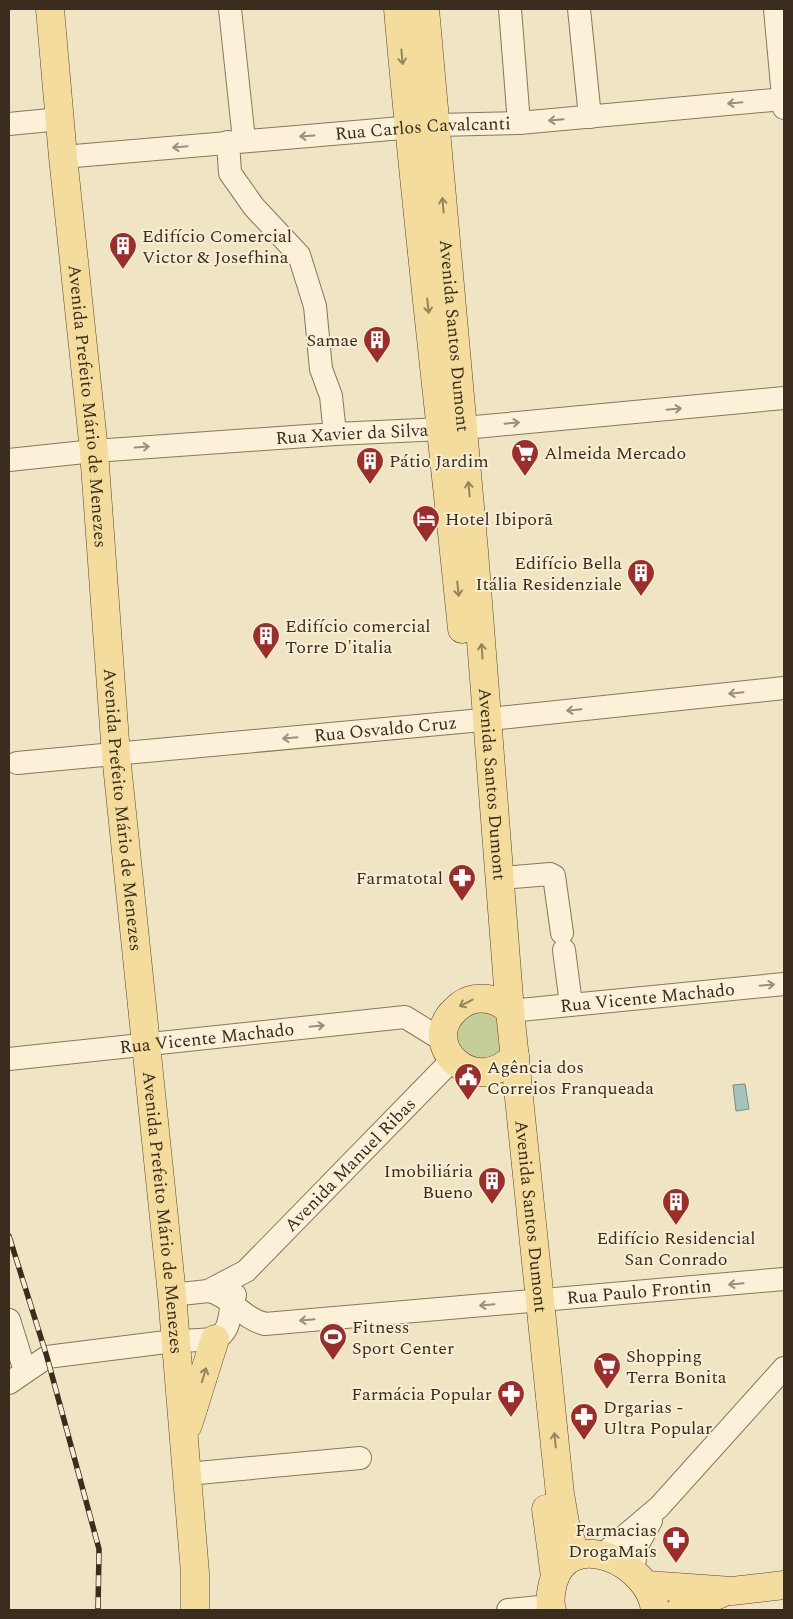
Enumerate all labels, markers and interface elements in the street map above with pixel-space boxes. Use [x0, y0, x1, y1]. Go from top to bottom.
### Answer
one-way arrow [398, 49, 407, 65]
one-way arrow [727, 99, 743, 108]
street label: Rua Carlos Cavalcanti [334, 110, 511, 147]
one-way arrow [548, 115, 564, 125]
one-way arrow [300, 131, 316, 140]
one-way arrow [172, 142, 188, 151]
one-way arrow [438, 198, 448, 214]
place label: Edifício Comercial Victor & Josefhina [142, 223, 292, 271]
building icon: Edifício Comercial Victor & Josefhina [108, 231, 138, 270]
street label: Avenida Santos Dumont [432, 238, 477, 433]
street label: Avenida Prefeito Mário de Menezes [61, 263, 114, 549]
one-way arrow [423, 298, 433, 314]
building icon: Samae [362, 325, 392, 364]
place label: Samae [306, 327, 358, 354]
one-way arrow [666, 404, 682, 413]
street label: Rua Xavier da Silva [275, 416, 429, 452]
one-way arrow [504, 418, 520, 428]
supermarket icon: Almeida Mercado [510, 438, 540, 477]
place label: Almeida Mercado [544, 440, 686, 467]
one-way arrow [134, 443, 150, 452]
building icon: Pátio Jardim [355, 446, 385, 485]
place label: Pátio Jardim [389, 448, 489, 475]
one-way arrow [464, 481, 474, 497]
hotel icon: Hotel Ibiporã [411, 504, 441, 543]
place label: Hotel Ibiporã [445, 506, 553, 533]
place label: Edifício Bella Itália Residenziale [475, 550, 622, 598]
building icon: Edifício Bella Itália Residenziale [626, 558, 656, 597]
one-way arrow [453, 581, 462, 597]
place label: Edifício comercial Torre D'italia [285, 613, 431, 661]
building icon: Edifício comercial Torre D'italia [251, 621, 281, 660]
one-way arrow [477, 643, 486, 659]
street label: Avenida Prefeito Mário de Menezes [96, 667, 150, 953]
street label: Avenida Santos Dumont [471, 687, 513, 881]
one-way arrow [728, 689, 744, 698]
one-way arrow [566, 705, 582, 715]
street label: Rua Osvaldo Cruz [313, 709, 458, 749]
one-way arrow [283, 733, 299, 743]
pharmacy icon: Farmatotal [447, 863, 477, 902]
place label: Farmatotal [356, 865, 443, 892]
street label: Rua Vicente Machado [559, 975, 736, 1020]
one-way arrow [759, 981, 775, 990]
one-way arrow [458, 998, 473, 1008]
street label: Rua Vicente Machado [118, 1015, 296, 1061]
one-way arrow [309, 1022, 325, 1031]
place label: Agência dos Correios Franqueada [487, 1054, 654, 1102]
public building icon: Agência dos Correios Franqueada [453, 1062, 483, 1101]
street label: Avenida Prefeito Mário de Menezes [135, 1070, 190, 1355]
street label: Avenida Manuel Ribas [278, 1091, 422, 1238]
street label: Avenida Santos Dumont [508, 1119, 555, 1314]
place label: Imobiliária Bueno [384, 1158, 473, 1206]
building icon: Imobiliária Bueno [477, 1166, 507, 1205]
building icon: Edifício Residencial San Conrado [661, 1187, 691, 1226]
place label: Edifício Residencial San Conrado [596, 1225, 756, 1273]
street label: Rua Paulo Frontin [566, 1272, 713, 1311]
one-way arrow [728, 1279, 744, 1288]
one-way arrow [479, 1300, 495, 1310]
place label: Fitness Sport Center [352, 1314, 454, 1362]
one-way arrow [300, 1316, 316, 1325]
sports icon: Fitness Sport Center [318, 1322, 348, 1361]
place label: Shopping Terra Bonita [626, 1343, 727, 1391]
supermarket icon: Shopping Terra Bonita [592, 1351, 622, 1390]
one-way arrow [199, 1368, 209, 1384]
pharmacy icon: Farmácia Popular [496, 1379, 526, 1418]
place label: Farmácia Popular [351, 1381, 492, 1408]
place label: Drgarias - Ultra Popular [603, 1394, 712, 1442]
pharmacy icon: Drgarias - Ultra Popular [569, 1402, 599, 1441]
one-way arrow [550, 1432, 560, 1448]
place label: Farmacias DrogaMais [568, 1517, 657, 1565]
pharmacy icon: Farmacias DrogaMais [661, 1525, 691, 1564]

